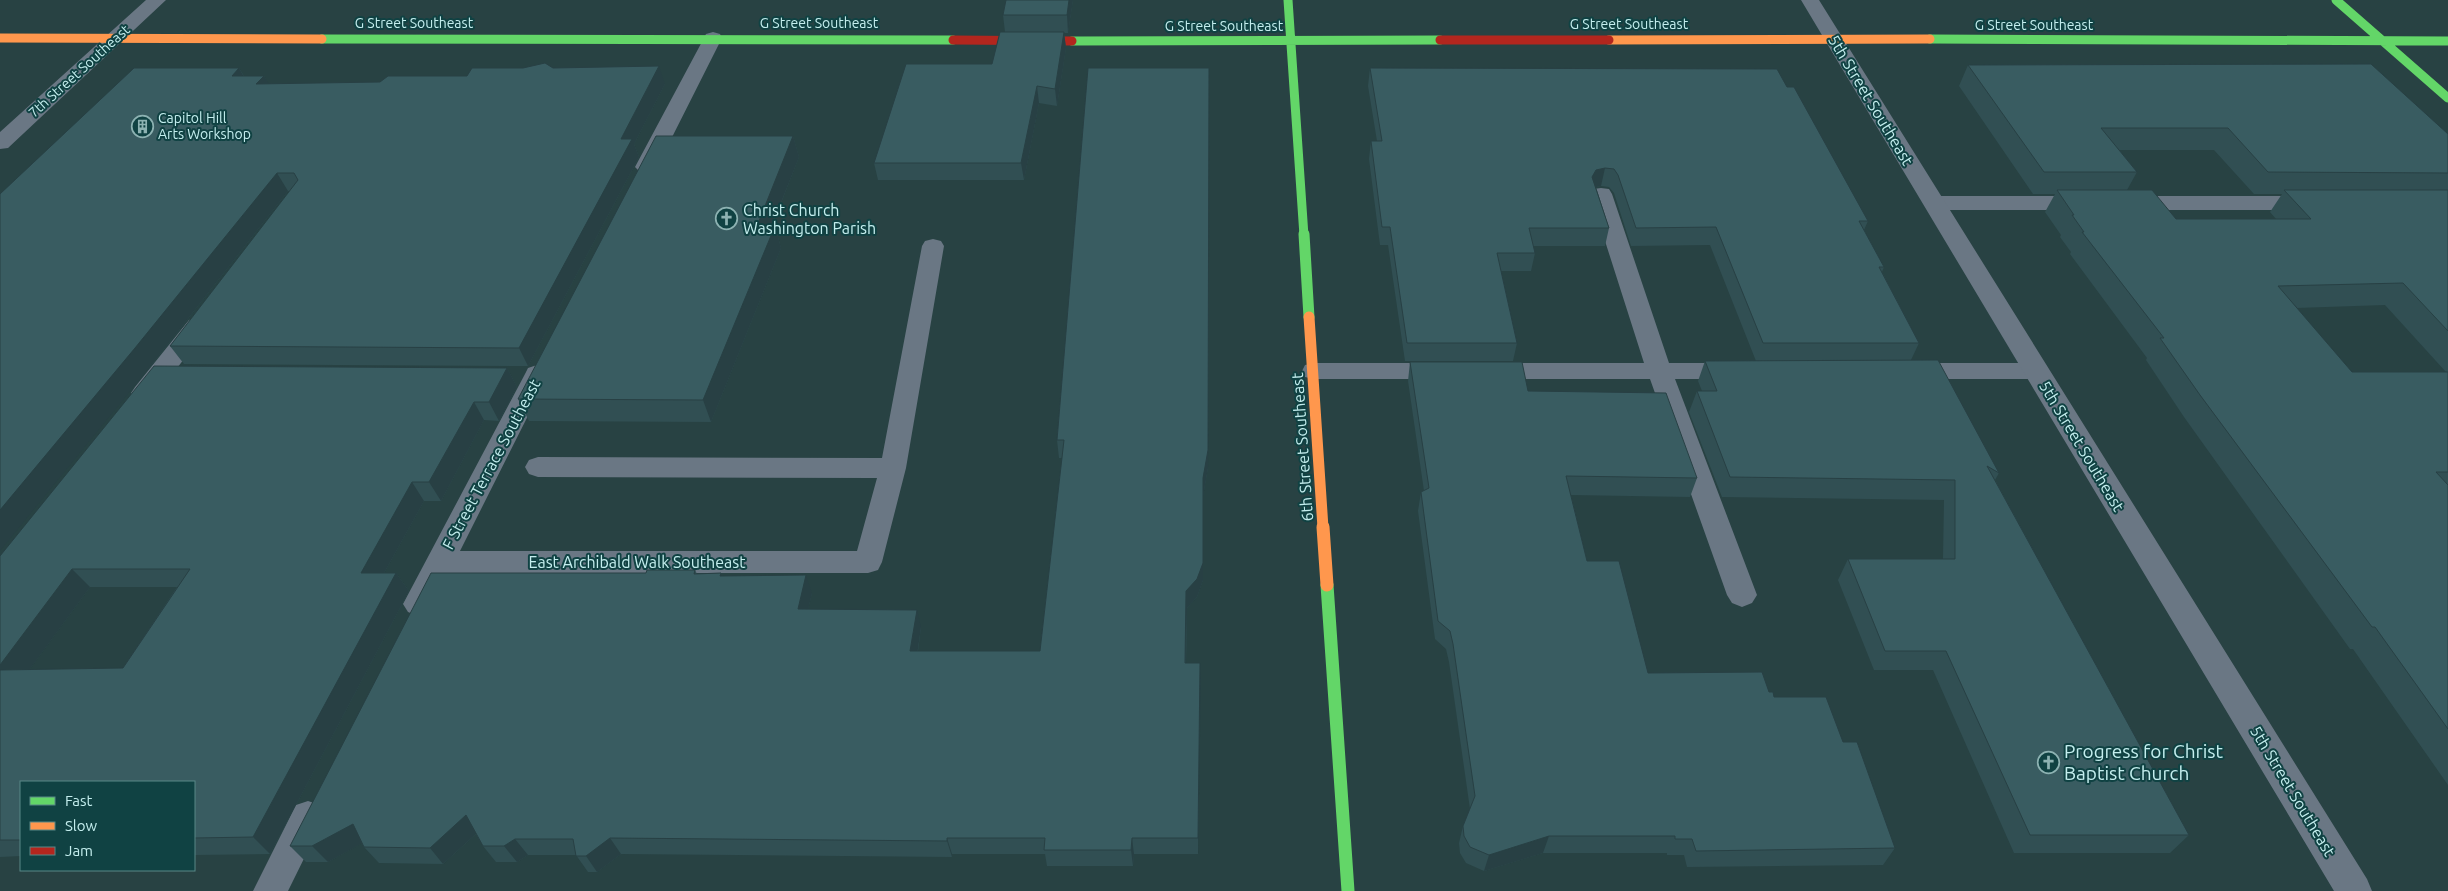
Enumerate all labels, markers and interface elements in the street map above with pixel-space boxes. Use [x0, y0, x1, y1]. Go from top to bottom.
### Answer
street label: G Street Southeast [355, 15, 474, 31]
street label: G Street Southeast [760, 15, 879, 31]
street label: G Street Southeast [1570, 16, 1689, 32]
street label: G Street Southeast [1975, 17, 2094, 33]
street label: G Street Southeast [1165, 18, 1284, 34]
street label: 7th Street Southeast [25, 21, 133, 121]
street label: 5th Street Southeast [1825, 31, 1917, 169]
place label: Capitol Hill Arts Workshop [158, 110, 251, 142]
building icon: Capitol Hill Arts Workshop [130, 114, 154, 138]
place label: Christ Church Washington Parish [743, 201, 876, 237]
church icon: Christ Church Washington Parish [715, 207, 739, 231]
street label: 6th Street Southeast [1288, 371, 1316, 522]
street label: F Street Terrace Southeast [438, 375, 544, 552]
street label: 5th Street Southeast [2036, 377, 2128, 515]
street label: East Archibald Walk Southeast [528, 553, 746, 571]
street label: 5th Street Southeast [2247, 722, 2339, 860]
place label: Progress for Christ Baptist Church [2064, 740, 2224, 784]
church icon: Progress for Christ Baptist Church [2036, 750, 2060, 774]
legend [20, 781, 195, 871]
text: Fast [65, 792, 93, 809]
text: Slow [65, 817, 98, 834]
text: Jam [65, 842, 93, 859]

